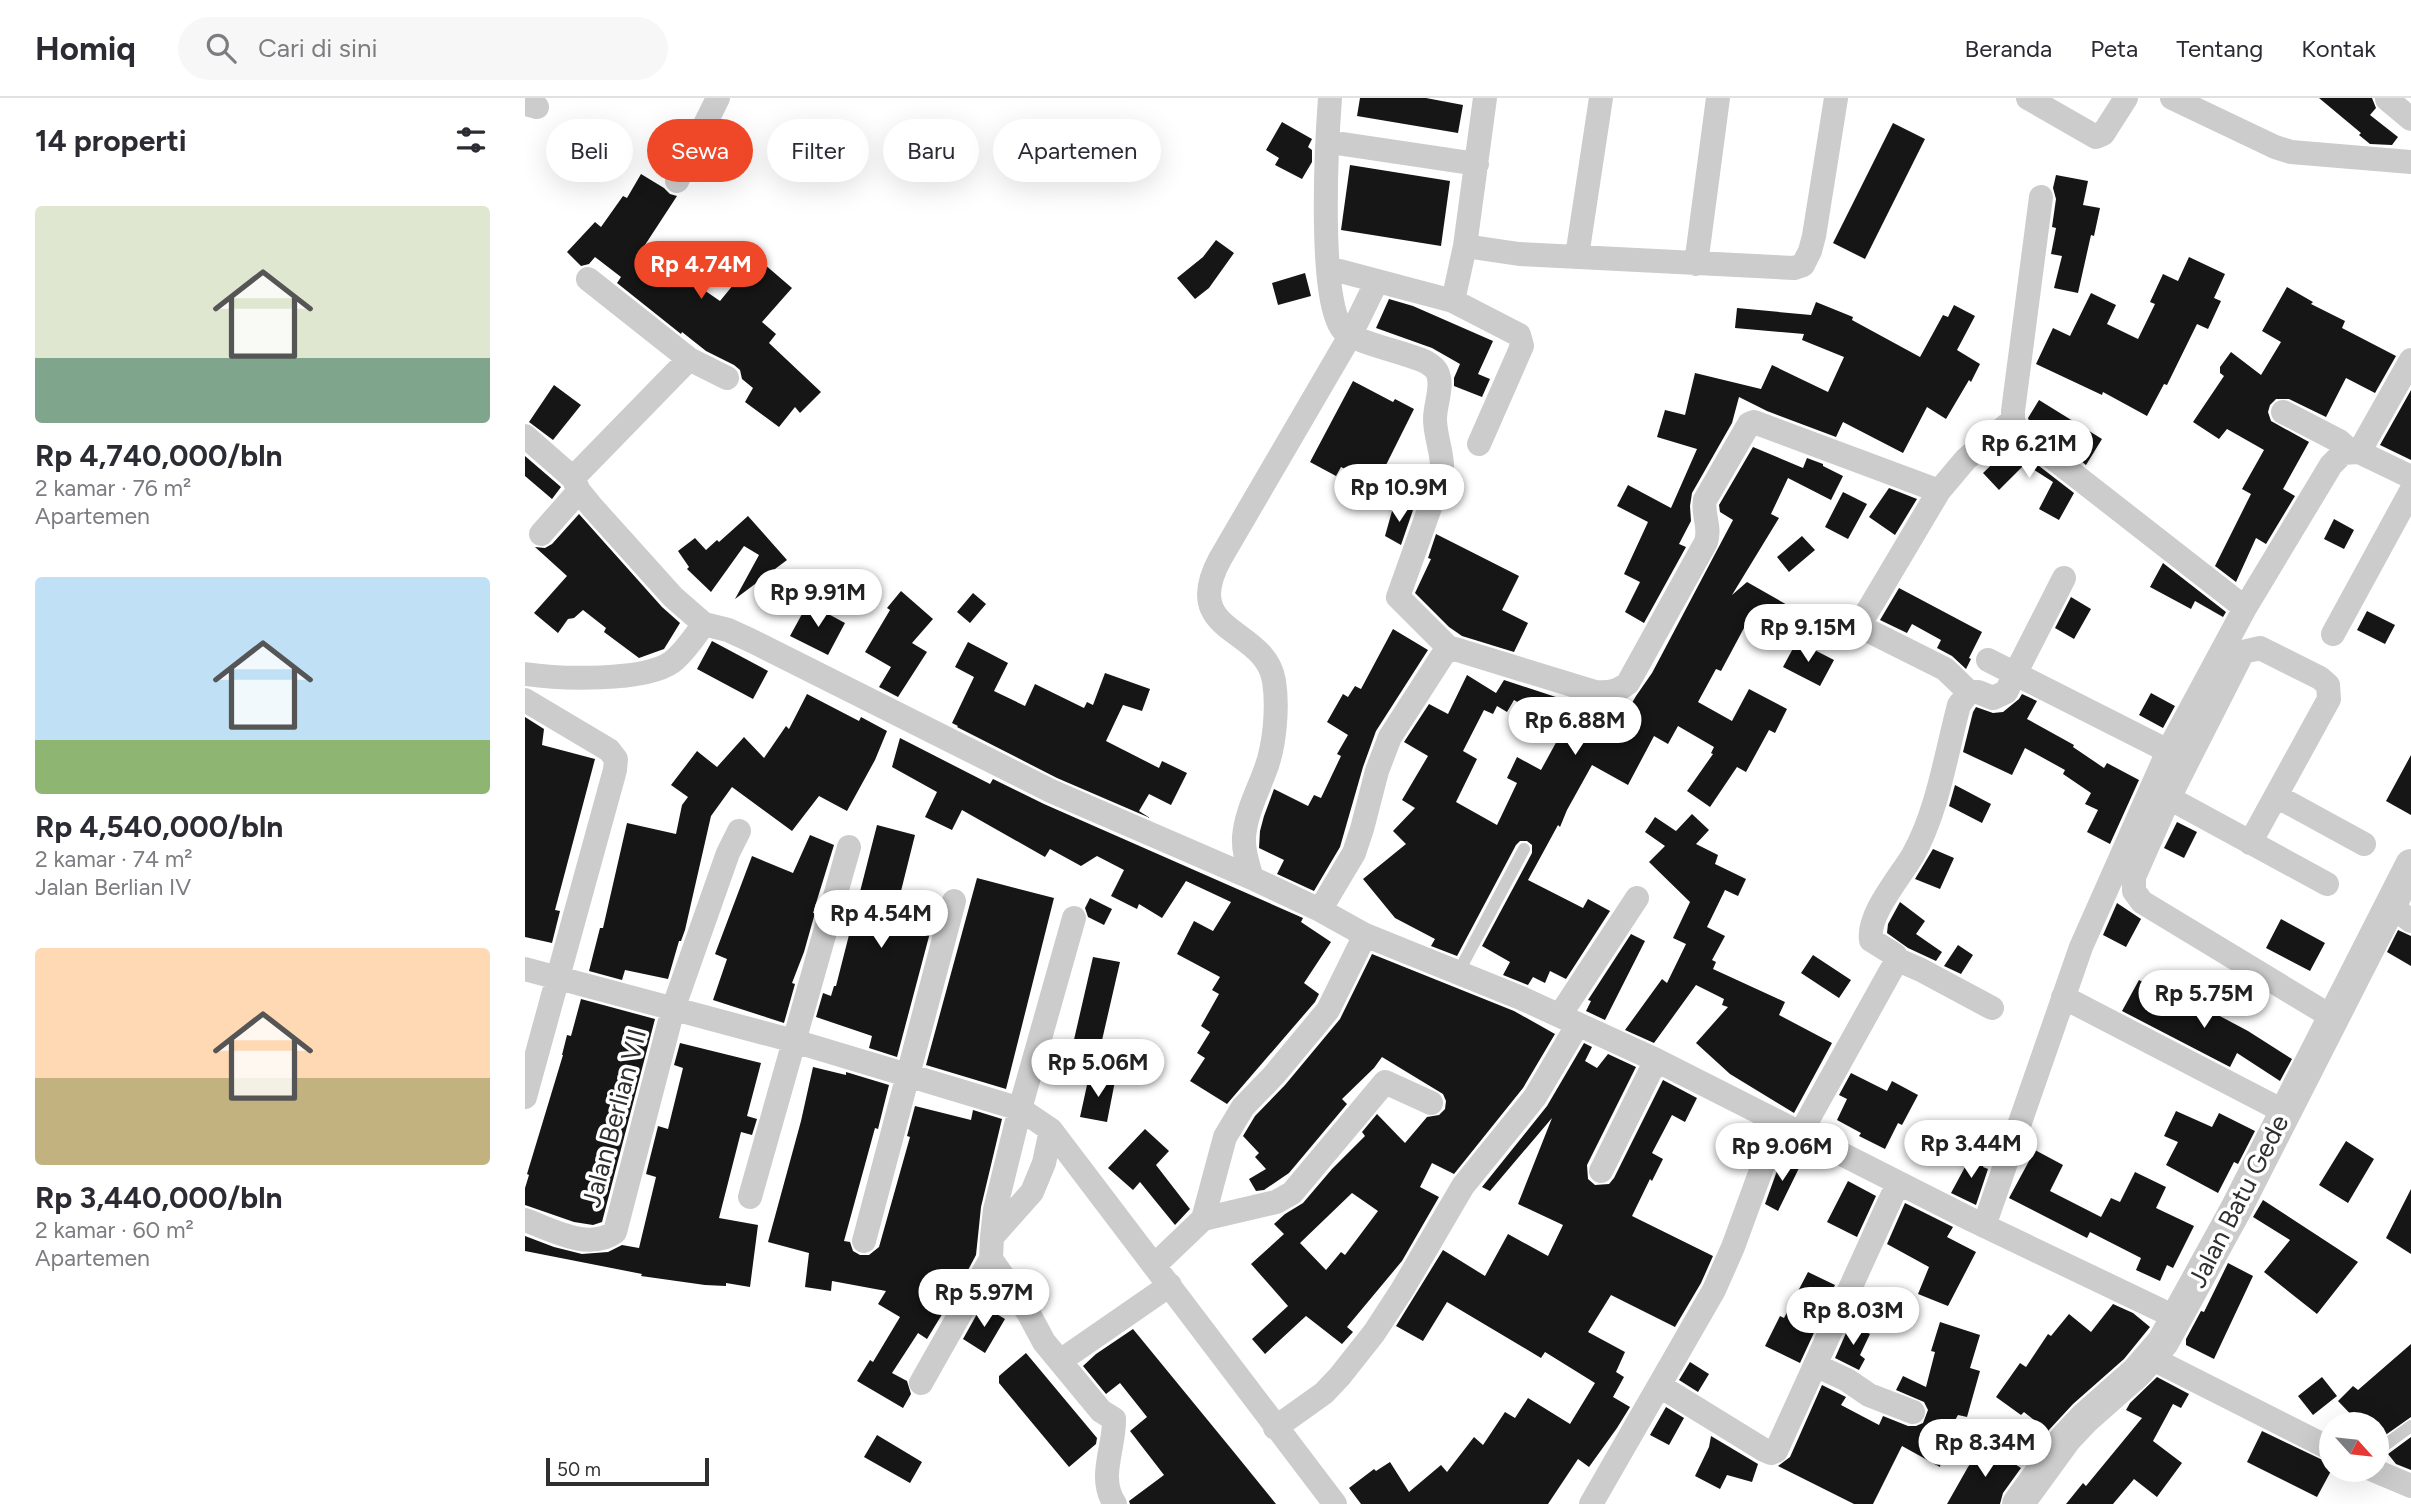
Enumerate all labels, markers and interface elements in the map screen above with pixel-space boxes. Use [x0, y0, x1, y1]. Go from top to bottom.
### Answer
search box [178, 17, 668, 80]
text: Homiq [35, 29, 136, 68]
icon: search [202, 29, 240, 67]
text: Cari di sini [258, 32, 378, 64]
text: Beranda [1965, 34, 2052, 63]
text: Peta [2090, 34, 2138, 63]
text: Tentang [2176, 34, 2263, 63]
text: Kontak [2301, 34, 2376, 63]
chip: Beli [546, 119, 633, 182]
chip: Sewa [647, 119, 753, 182]
chip: Filter [767, 119, 869, 182]
chip: Baru [883, 119, 979, 182]
chip: Apartemen [993, 119, 1161, 182]
icon: filters [452, 121, 490, 159]
text: 14 properti [35, 122, 187, 159]
pin: Rp 4.74M [629, 242, 773, 301]
text: Rp 4.74M [650, 250, 752, 278]
icon: home [200, 251, 326, 377]
pin: Rp 6.21M [1957, 420, 2101, 480]
text: Rp 6.21M [1981, 429, 2077, 457]
text: Rp 4,740,000/bln [35, 437, 283, 474]
pin: Rp 10.9M [1327, 464, 1471, 524]
text: Rp 10.9M [1350, 473, 1448, 501]
text: 2 kamar · 76 m² [35, 474, 191, 502]
text: Apartemen [35, 502, 150, 530]
pin: Rp 9.91M [746, 570, 890, 629]
text: Rp 9.91M [770, 578, 866, 606]
pin: Rp 9.15M [1736, 604, 1880, 664]
text: Rp 9.15M [1760, 613, 1856, 641]
icon: home [200, 622, 326, 748]
pin: Rp 6.88M [1503, 698, 1647, 757]
text: Rp 6.88M [1524, 706, 1626, 734]
text: Rp 4,540,000/bln [35, 808, 283, 845]
text: 2 kamar · 74 m² [35, 845, 193, 873]
text: Jalan Berlian IV [35, 873, 191, 901]
pin: Rp 4.54M [809, 890, 953, 950]
text: Rp 4.54M [830, 899, 932, 927]
pin: Rp 5.75M [2132, 970, 2276, 1030]
text: Rp 5.75M [2154, 979, 2254, 1007]
icon: home [200, 993, 326, 1119]
street label: Jalan Berlian VII [575, 1025, 653, 1211]
pin: Rp 5.06M [1026, 1040, 1170, 1099]
text: Rp 5.06M [1047, 1048, 1149, 1076]
street label: Jalan Batu Gede [2181, 1109, 2295, 1293]
pin: Rp 3.44M [1899, 1121, 2043, 1180]
pin: Rp 9.06M [1710, 1124, 1854, 1183]
text: Rp 3.44M [1920, 1129, 2022, 1157]
text: Rp 9.06M [1731, 1132, 1833, 1160]
text: Rp 3,440,000/bln [35, 1179, 283, 1216]
text: 2 kamar · 60 m² [35, 1216, 194, 1244]
text: Apartemen [35, 1244, 150, 1272]
pin: Rp 5.97M [912, 1270, 1056, 1329]
text: Rp 5.97M [934, 1278, 1034, 1306]
pin: Rp 8.03M [1781, 1288, 1925, 1347]
text: Rp 8.03M [1802, 1296, 1904, 1324]
north arrow [2319, 1412, 2389, 1482]
map controls [2319, 1412, 2389, 1482]
pin: Rp 8.34M [1913, 1420, 2057, 1479]
text: Rp 8.34M [1935, 1428, 2035, 1456]
scale bar [546, 1455, 709, 1487]
text: 50 m [557, 1458, 601, 1481]

